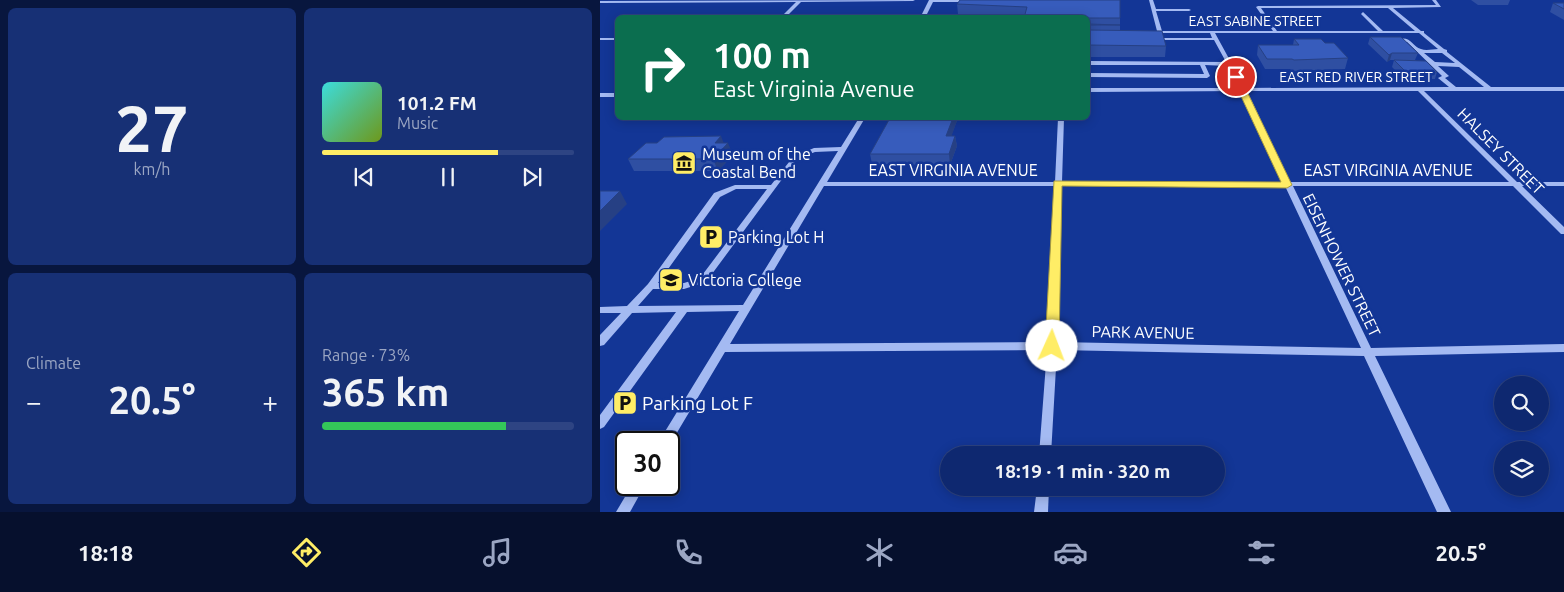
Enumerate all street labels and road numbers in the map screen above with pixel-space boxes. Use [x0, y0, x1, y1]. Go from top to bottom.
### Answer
street label: EAST SABINE STREET [1189, 13, 1322, 29]
street label: EAST RED RIVER STREET [1279, 69, 1433, 85]
street label: HALSEY STREET [1454, 104, 1548, 198]
street label: EAST VIRGINIA AVENUE [868, 161, 1038, 179]
street label: EAST VIRGINIA AVENUE [1303, 161, 1473, 179]
street label: EISENHOWER STREET [1300, 191, 1385, 340]
street label: PARK AVENUE [1091, 322, 1195, 342]

